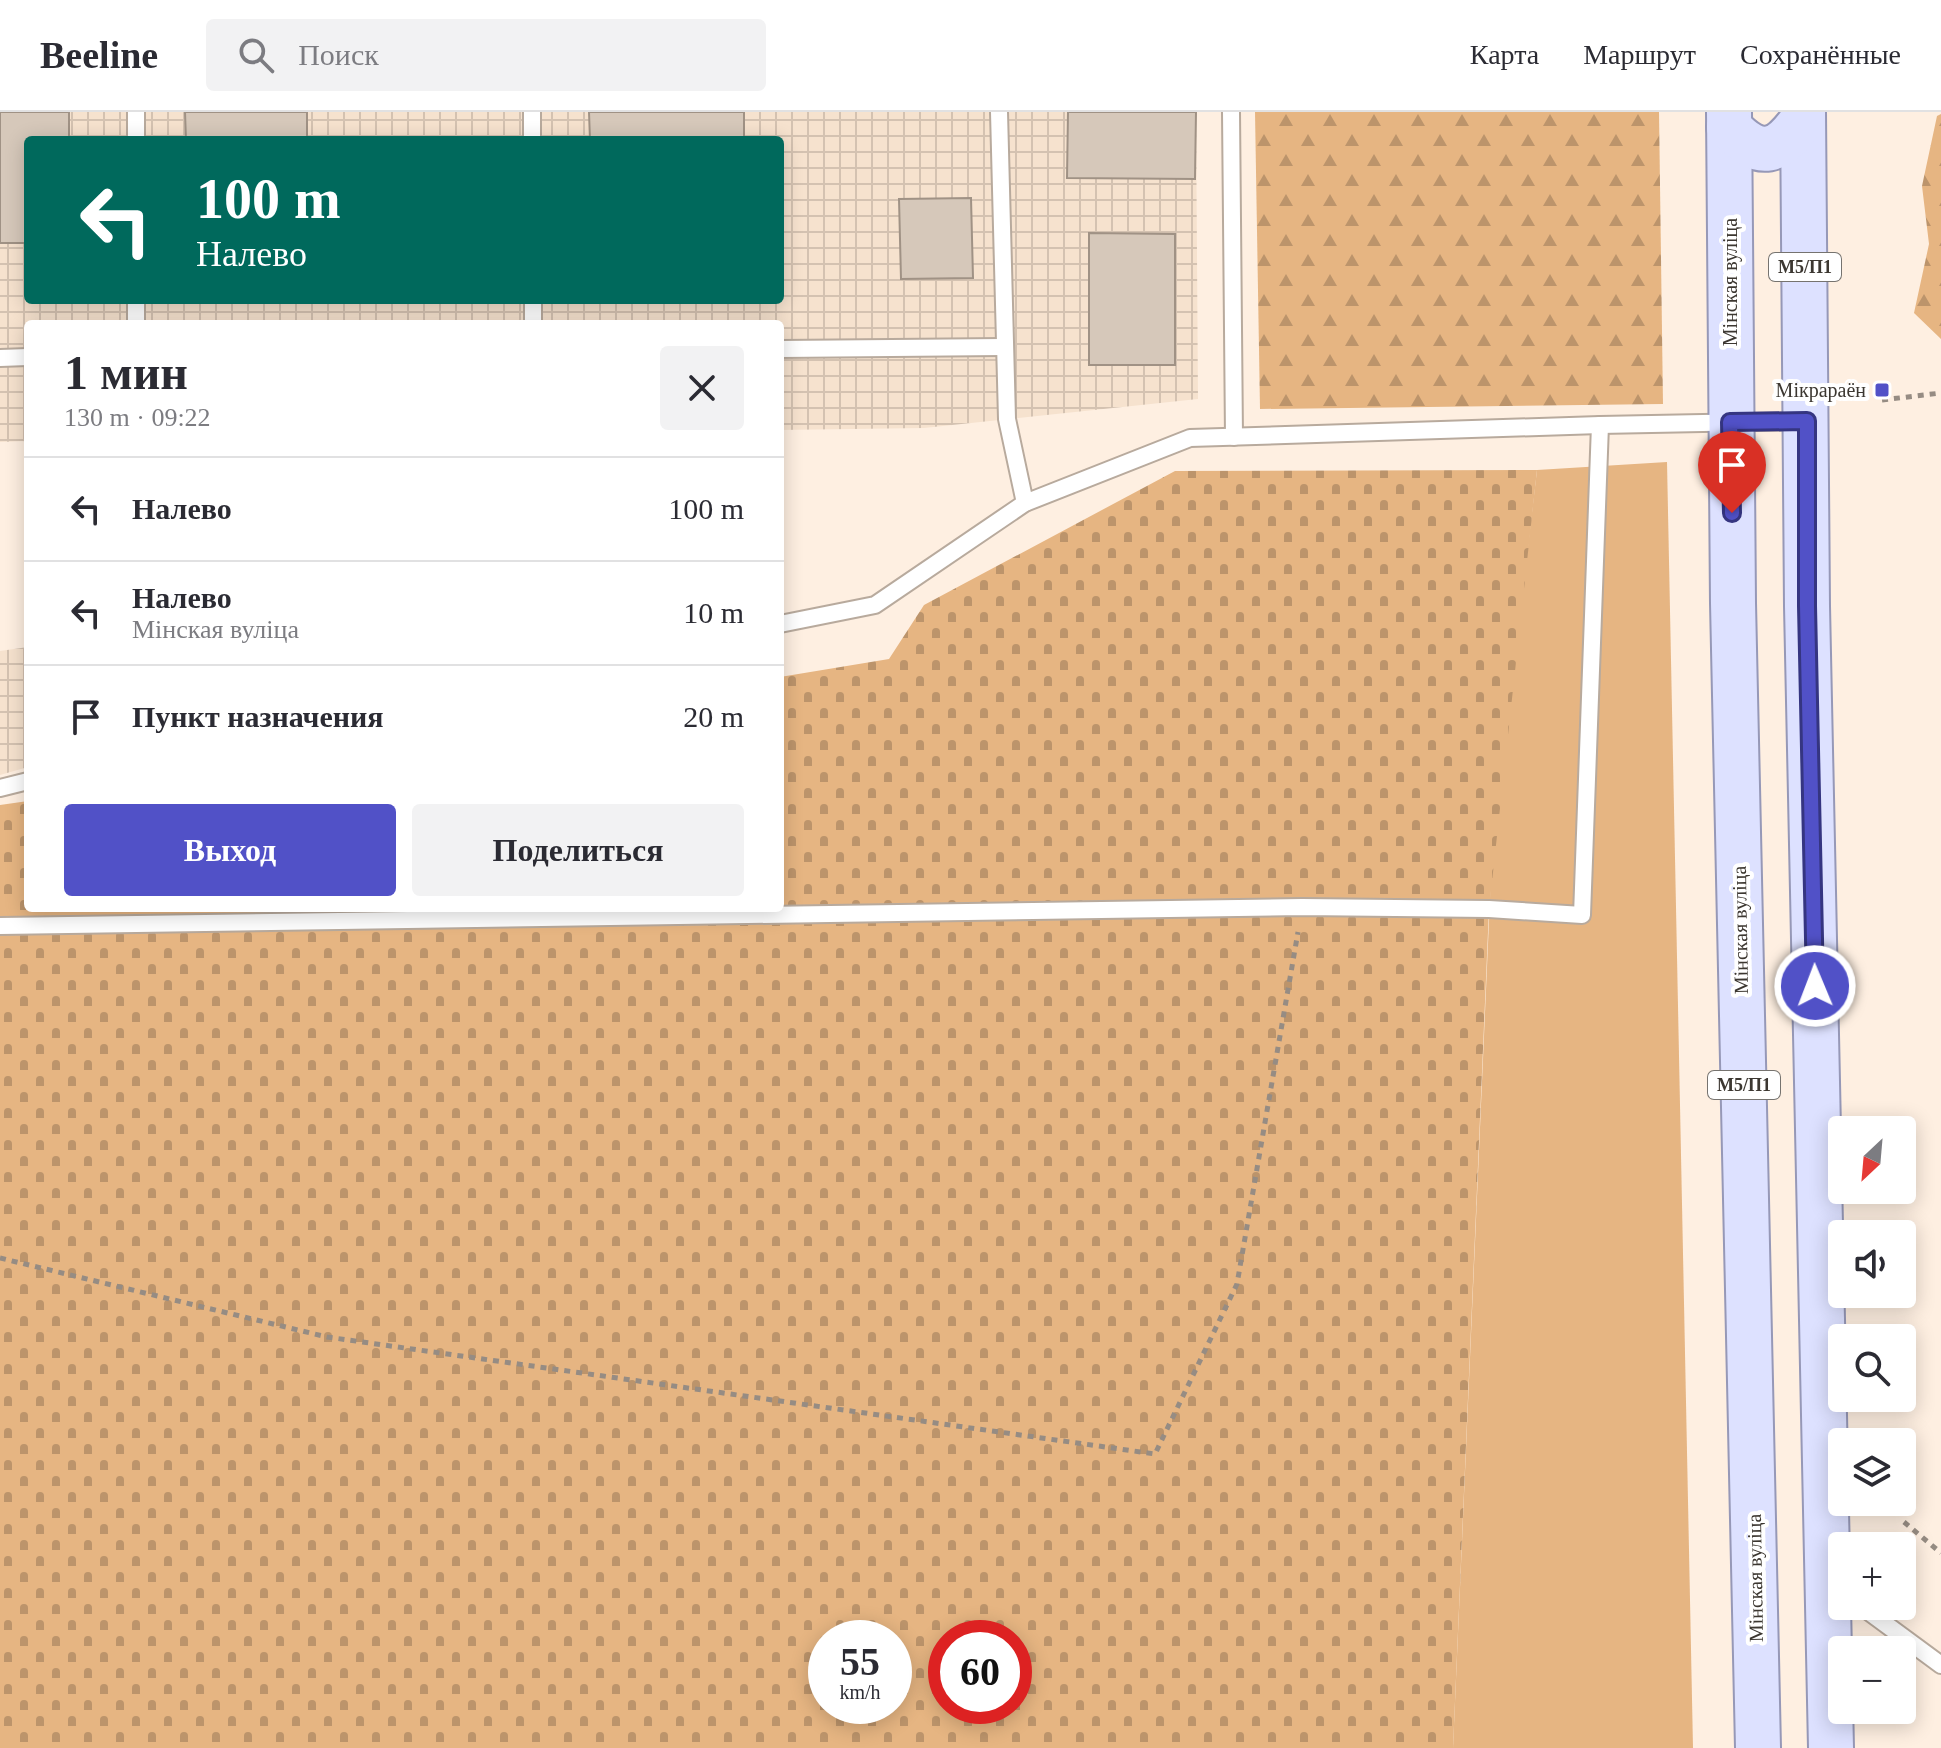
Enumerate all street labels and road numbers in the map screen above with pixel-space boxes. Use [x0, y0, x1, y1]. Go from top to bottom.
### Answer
street label: Мінская вуліца [1719, 218, 1742, 346]
road number: М5/П1 [1769, 253, 1841, 281]
street label: Мінская вуліца [1728, 865, 1753, 994]
road number: М5/П1 [1708, 1071, 1780, 1099]
street label: Мінская вуліца [1743, 1513, 1768, 1642]

